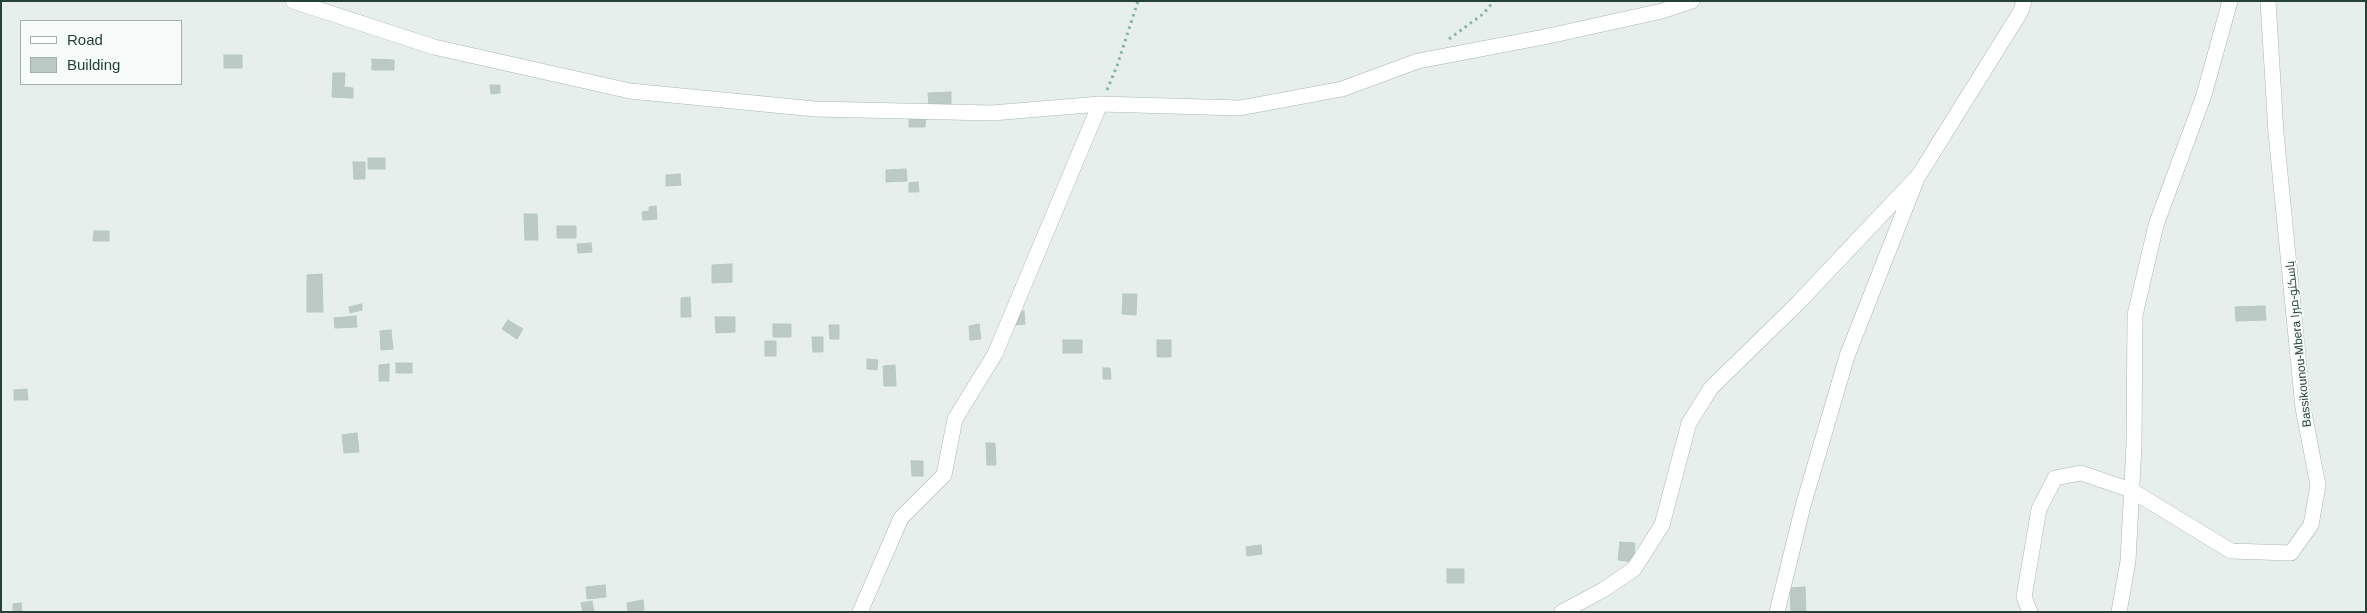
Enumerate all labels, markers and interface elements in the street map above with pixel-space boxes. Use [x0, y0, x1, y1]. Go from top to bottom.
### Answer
legend [20, 20, 182, 85]
text: Road [67, 31, 103, 48]
text: Building [67, 56, 120, 73]
street label: Bassikounou-Mbera باسكنو-مبرا [2283, 260, 2315, 428]

